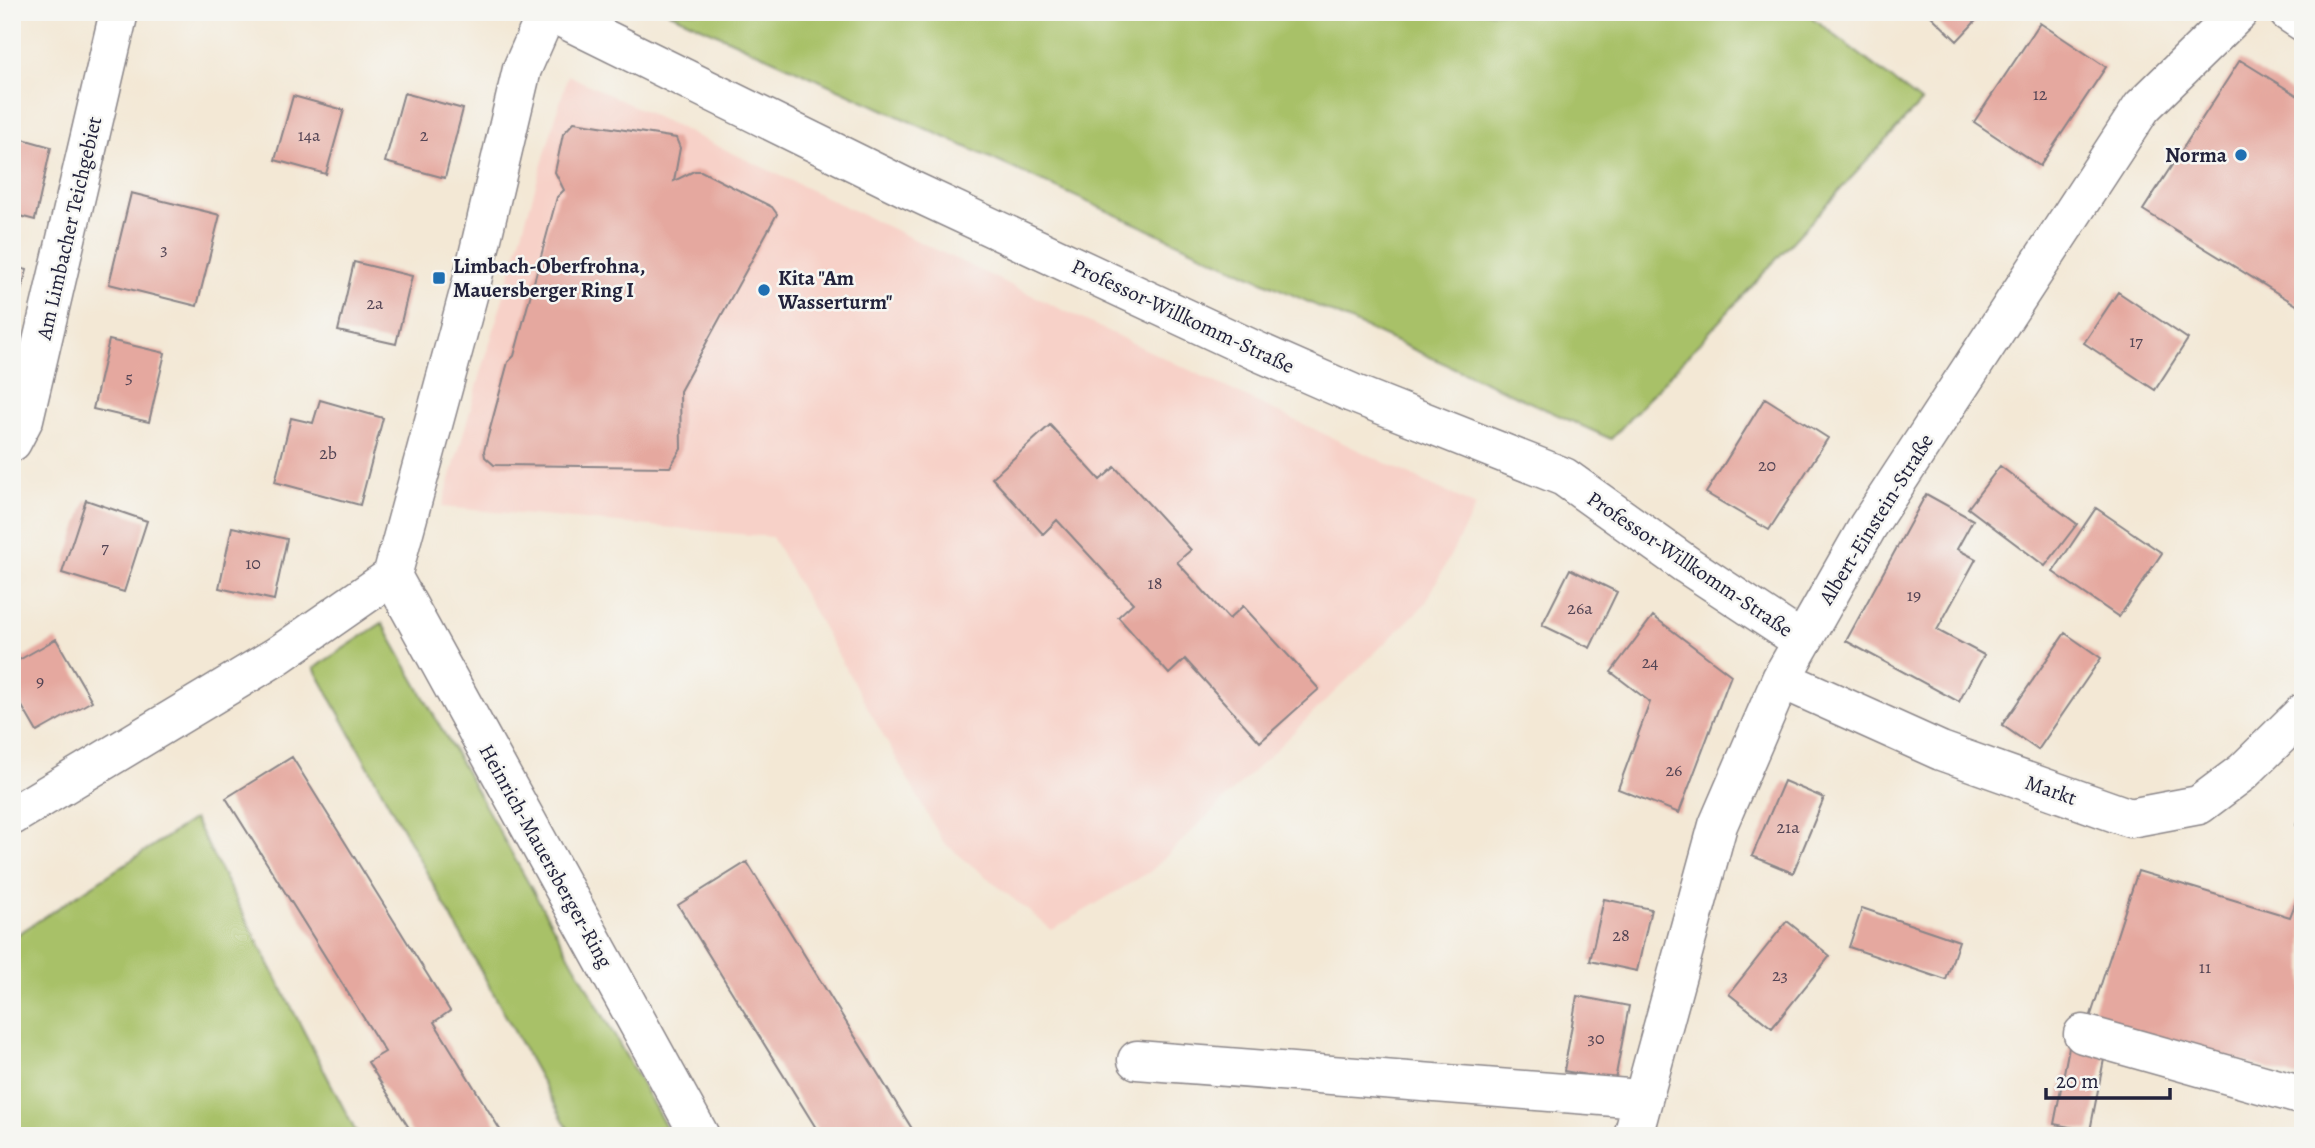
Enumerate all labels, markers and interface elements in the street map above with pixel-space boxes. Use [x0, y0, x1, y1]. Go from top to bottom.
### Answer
house number: 12 [2033, 82, 2048, 106]
street label: Am Limbacher Teichgebiet [29, 114, 108, 343]
house number: 14a [298, 123, 321, 147]
house number: 2 [420, 123, 429, 147]
place label: Norma [2165, 141, 2228, 169]
marker: Norma [2233, 147, 2249, 163]
house number: 3 [160, 237, 168, 261]
place label: Limbach-Oberfrohna, Mauersberger Ring I [453, 252, 645, 304]
street label: Professor-Willkomm-Straße [1067, 252, 1299, 380]
place label: Kita "Am Wasserturm" [777, 264, 893, 316]
marker: Limbach-Oberfrohna, Mauersberger Ring I [431, 270, 447, 286]
marker: Kita "Am Wasserturm" [756, 282, 772, 298]
house number: 2a [367, 291, 384, 315]
house number: 17 [2129, 329, 2143, 353]
house number: 5 [125, 365, 133, 389]
street label: Albert-Einstein-Straße [1812, 428, 1940, 610]
house number: 2b [319, 441, 337, 465]
house number: 20 [1758, 453, 1776, 477]
street label: Professor-Willkomm-Straße [1582, 485, 1798, 643]
house number: 7 [101, 535, 109, 559]
house number: 10 [245, 551, 261, 575]
house number: 18 [1148, 571, 1162, 595]
house number: 19 [1907, 583, 1921, 607]
house number: 26a [1567, 596, 1593, 620]
house number: 24 [1642, 650, 1658, 674]
house number: 9 [36, 669, 44, 693]
street label: Heinrich-Mauersberger-Ring [473, 739, 620, 973]
house number: 26 [1666, 758, 1682, 782]
street label: Markt [2021, 768, 2081, 812]
house number: 21a [1776, 815, 1800, 839]
house number: 28 [1612, 923, 1630, 947]
house number: 11 [2199, 955, 2211, 979]
house number: 23 [1772, 963, 1788, 987]
house number: 30 [1587, 1026, 1605, 1050]
scale bar [2046, 1057, 2170, 1101]
text: 20 m [2056, 1067, 2099, 1095]

